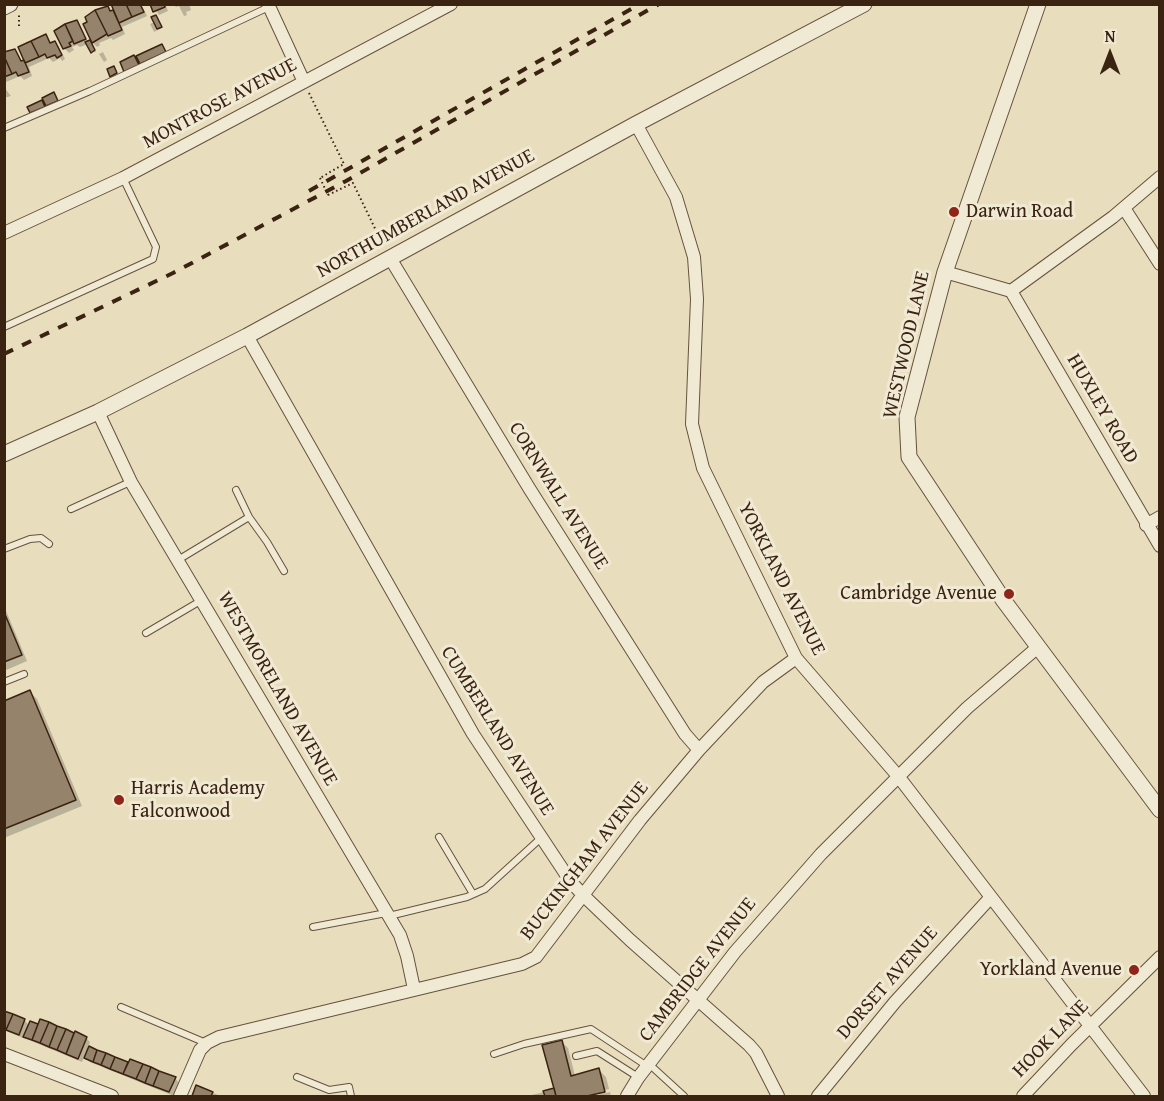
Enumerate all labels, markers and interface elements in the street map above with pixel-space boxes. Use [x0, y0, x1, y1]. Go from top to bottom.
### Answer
north arrow [1080, 24, 1140, 84]
text: N [1105, 24, 1115, 48]
street label: MONTROSE AVENUE [139, 53, 301, 155]
street label: NORTHUMBERLAND AVENUE [313, 144, 539, 284]
place label: Darwin Road [966, 200, 1073, 224]
marker: Darwin Road [947, 205, 961, 219]
street label: WESTWOOD LANE [878, 269, 936, 421]
street label: HUXLEY ROAD [1061, 350, 1143, 468]
street label: CORNWALL AVENUE [503, 418, 613, 574]
street label: YORKLAND AVENUE [732, 499, 830, 659]
place label: Cambridge Avenue [840, 582, 997, 606]
marker: Cambridge Avenue [1002, 587, 1016, 601]
street label: WESTMORELAND AVENUE [212, 588, 342, 790]
street label: CUMBERLAND AVENUE [435, 642, 559, 820]
place label: Harris Academy Falconwood [131, 777, 265, 824]
street label: BUCKINGHAM AVENUE [516, 777, 654, 945]
marker: Harris Academy Falconwood [112, 793, 126, 807]
street label: CAMBRIDGE AVENUE [634, 893, 762, 1047]
street label: DORSET AVENUE [833, 922, 943, 1044]
place label: Yorkland Avenue [980, 958, 1122, 982]
marker: Yorkland Avenue [1127, 963, 1141, 977]
street label: HOOK LANE [1008, 995, 1094, 1083]

